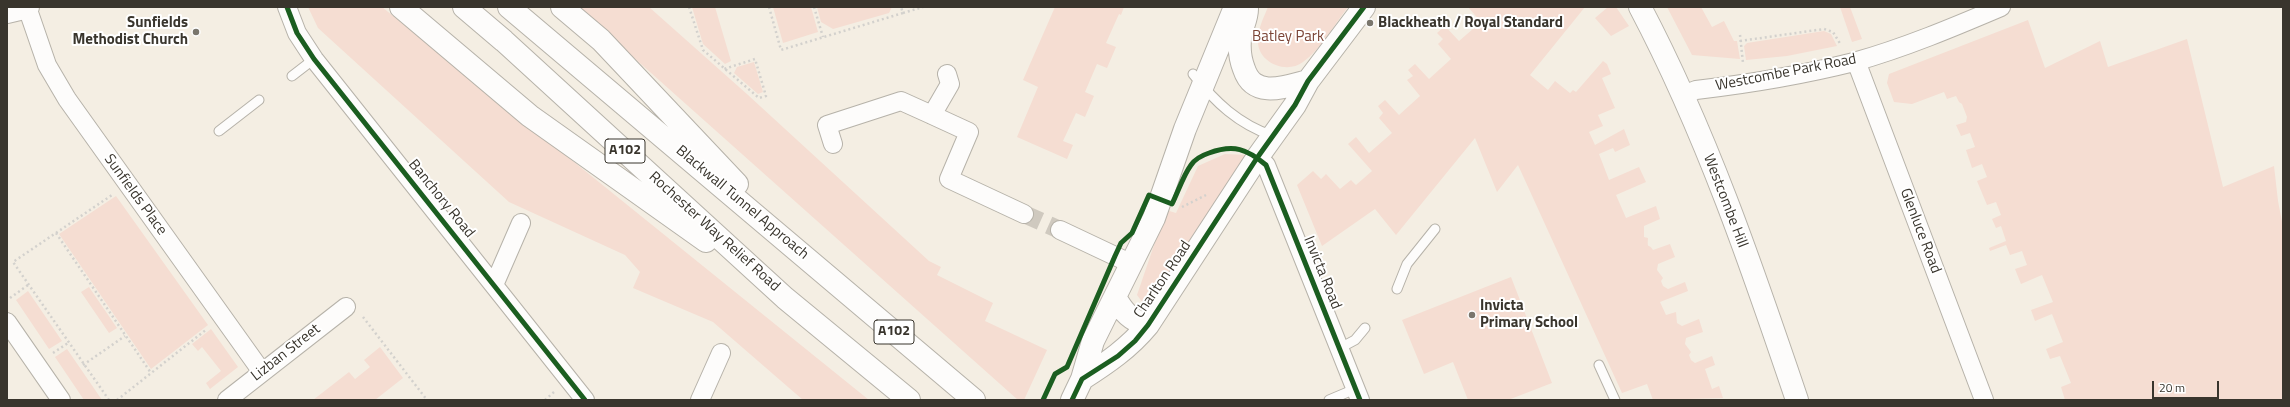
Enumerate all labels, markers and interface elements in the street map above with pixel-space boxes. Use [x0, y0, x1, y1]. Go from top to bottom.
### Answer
place label: Sunfields Methodist Church [73, 14, 188, 49]
place label: Blackheath / Royal Standard [1378, 14, 1563, 32]
marker: Blackheath / Royal Standard [1365, 18, 1375, 28]
marker: Sunfields Methodist Church [191, 27, 201, 37]
park label: Batley Park [1252, 28, 1324, 46]
street label: Westcombe Park Road [1714, 51, 1858, 95]
road number: A102 [605, 139, 645, 163]
street label: Blackwall Tunnel Approach [672, 142, 812, 264]
street label: Sunfields Place [100, 151, 170, 239]
street label: Westcombe Hill [1699, 152, 1751, 250]
street label: Banchory Road [404, 156, 478, 242]
street label: Rochester Way Relief Road [645, 168, 783, 296]
street label: Glenluce Road [1896, 186, 1944, 276]
street label: Invicta Road [1299, 234, 1345, 312]
street label: Charlton Road [1131, 238, 1195, 322]
place label: Invicta Primary School [1480, 297, 1578, 332]
marker: Invicta Primary School [1467, 310, 1477, 320]
street label: Lizban Street [248, 320, 324, 386]
road number: A102 [874, 320, 914, 344]
scale bar [2154, 373, 2221, 399]
text: 20 m [2159, 378, 2185, 397]

